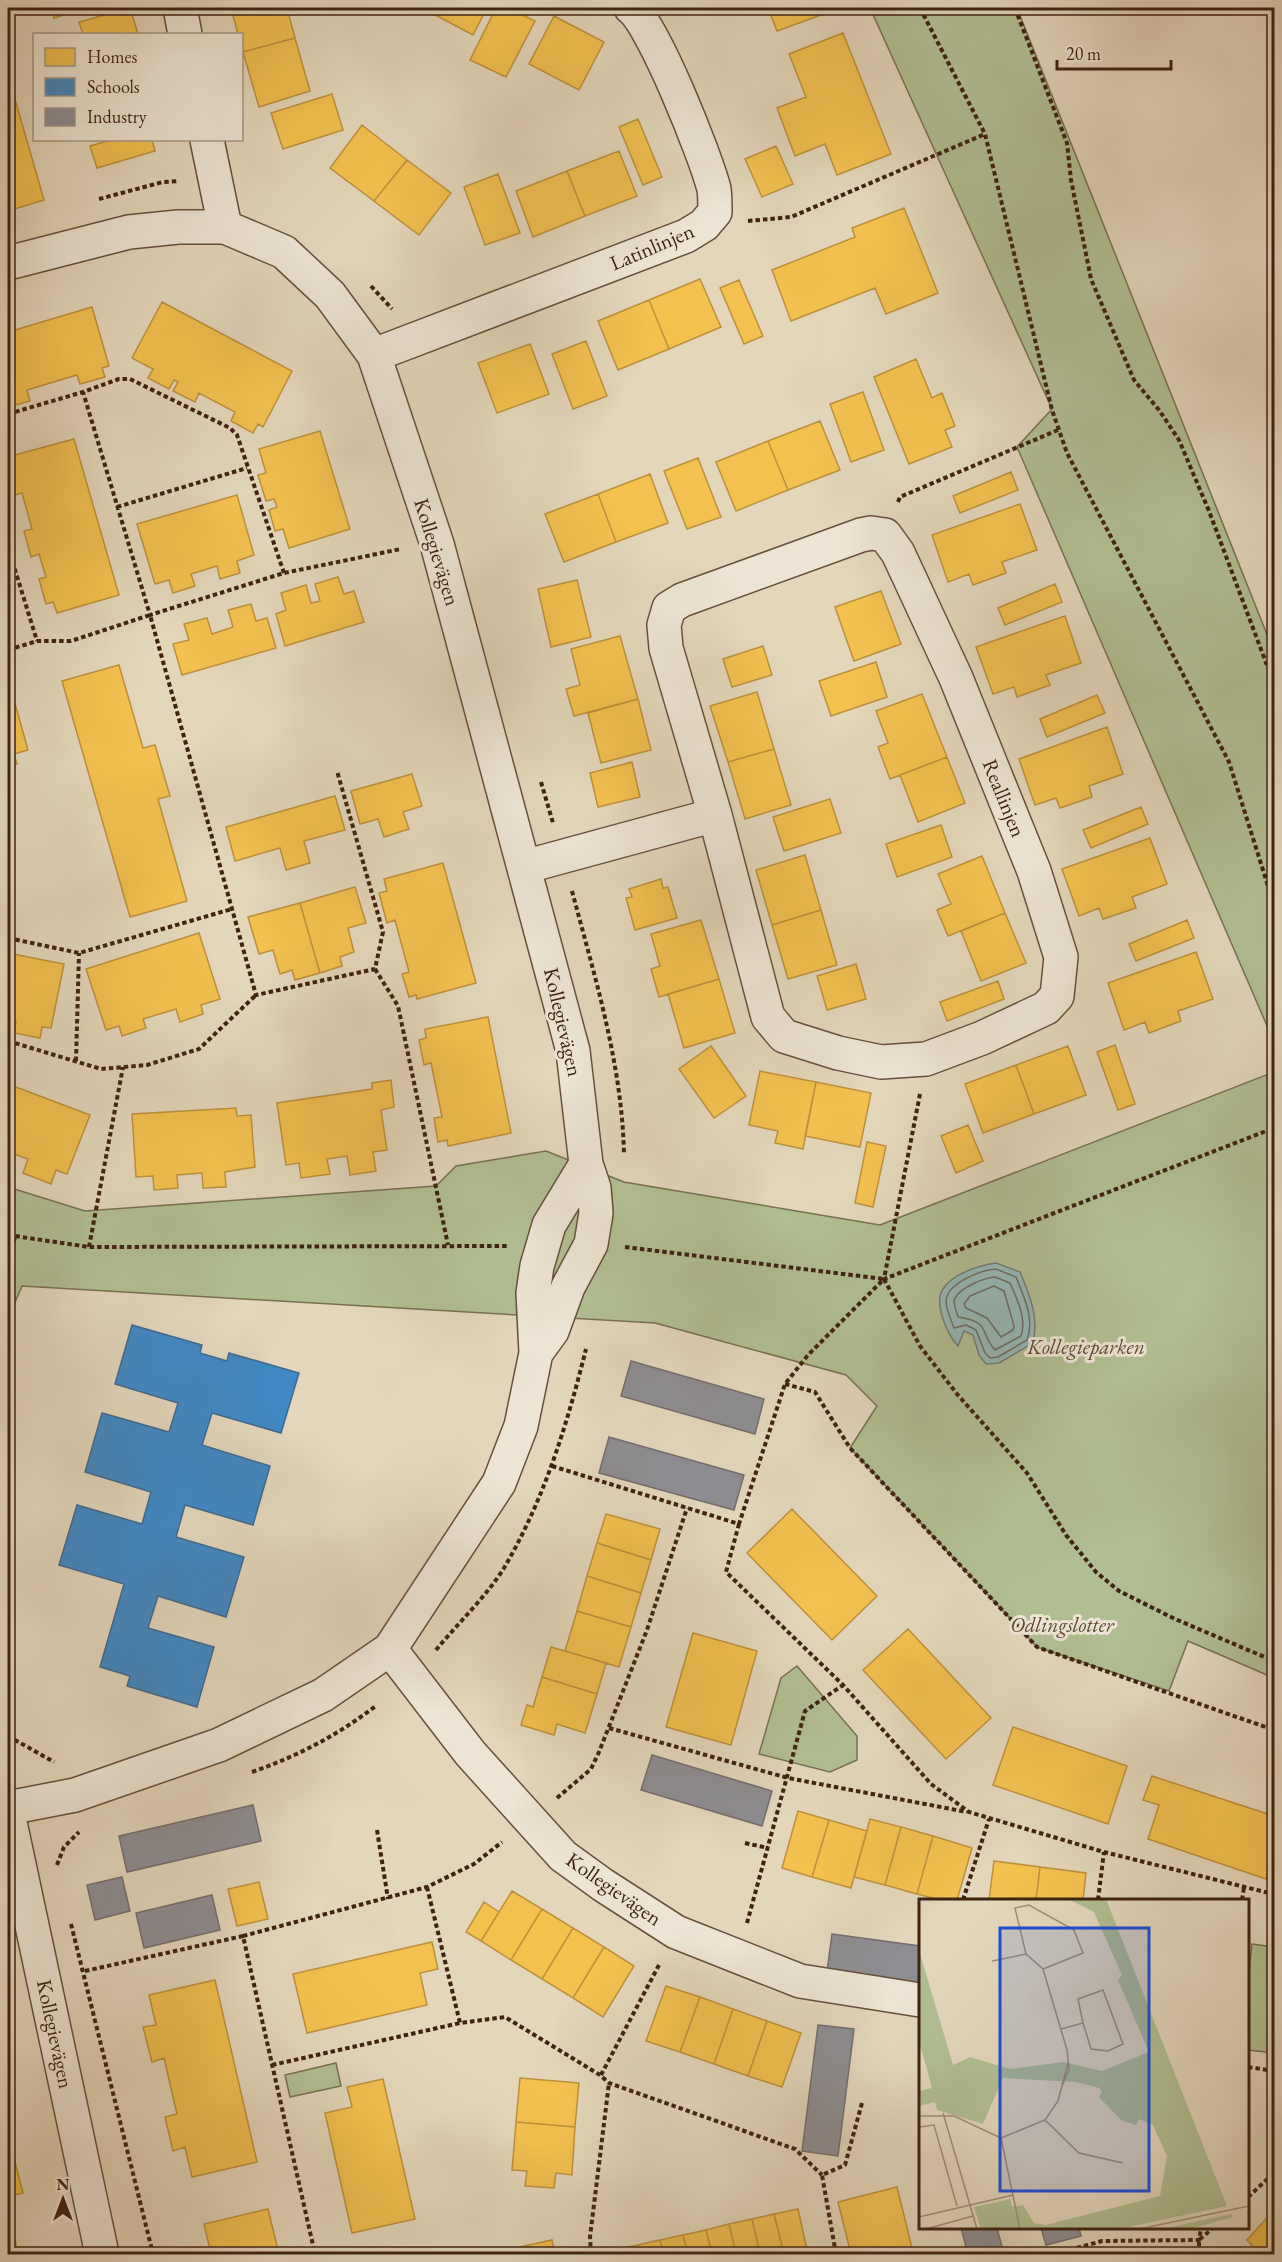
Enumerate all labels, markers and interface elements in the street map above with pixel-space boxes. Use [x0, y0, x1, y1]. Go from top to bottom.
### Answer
legend [33, 33, 243, 141]
scale bar [1057, 33, 1171, 71]
text: 20 m [1066, 42, 1101, 65]
text: Homes [87, 45, 138, 68]
text: Schools [87, 75, 140, 98]
text: Industry [87, 105, 147, 128]
street label: Latinlinjen [606, 217, 698, 276]
street label: Kollegievägen [408, 495, 467, 609]
street label: Reallinjen [977, 755, 1032, 841]
street label: Kollegievägen [538, 965, 589, 1079]
park label: Kollegieparken [1026, 1333, 1145, 1360]
park label: Odlingslotter [1010, 1611, 1115, 1638]
street label: Kollegievägen [561, 1846, 667, 1931]
inset map [919, 1899, 1249, 2229]
street label: Kollegievägen [31, 1977, 80, 2091]
north arrow [33, 2169, 93, 2229]
text: N [57, 2174, 70, 2195]

